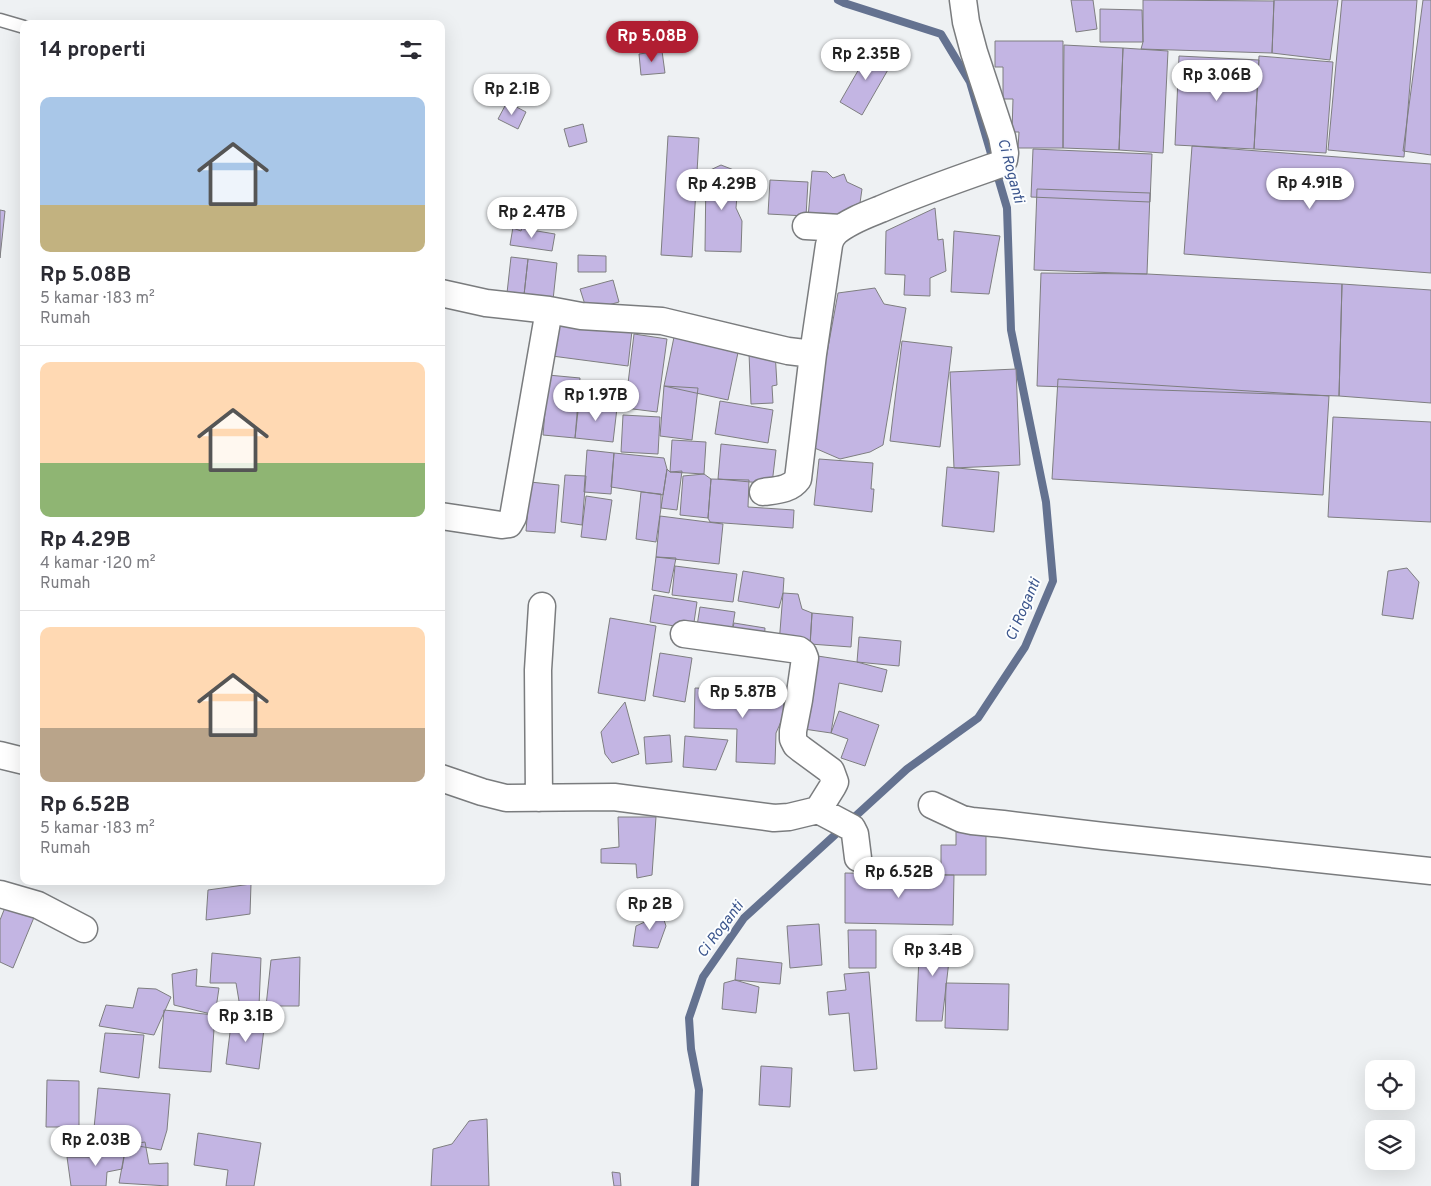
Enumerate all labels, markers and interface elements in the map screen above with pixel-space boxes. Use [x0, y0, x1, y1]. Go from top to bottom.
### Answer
pin: Rp 5.08B [600, 20, 704, 63]
text: Rp 5.08B [617, 27, 687, 47]
icon: filters [397, 36, 425, 64]
text: 14 properti [40, 37, 146, 64]
pin: Rp 2.35B [814, 38, 918, 81]
text: Rp 2.35B [832, 45, 900, 65]
pin: Rp 3.06B [1165, 59, 1269, 102]
text: Rp 3.06B [1183, 66, 1251, 86]
pin: Rp 2.1B [466, 74, 558, 116]
text: Rp 2.1B [484, 80, 540, 100]
icon: home [188, 129, 278, 219]
water label: Ci Roganti [992, 137, 1028, 207]
pin: Rp 4.29B [670, 168, 774, 211]
pin: Rp 4.91B [1258, 168, 1362, 210]
text: Rp 4.91B [1277, 174, 1343, 194]
text: Rp 4.29B [687, 175, 757, 195]
pin: Rp 2.47B [480, 196, 584, 239]
text: Rp 2.47B [498, 203, 566, 223]
text: Rp 5.08B [40, 262, 131, 289]
text: 5 kamar · 183 m² [40, 289, 155, 309]
text: Rumah [40, 309, 91, 329]
pin: Rp 1.97B [544, 380, 648, 422]
text: Rp 1.97B [564, 386, 628, 406]
icon: home [188, 395, 278, 485]
text: Rp 4.29B [40, 527, 131, 554]
text: 4 kamar · 120 m² [40, 554, 156, 574]
text: Rumah [40, 574, 91, 594]
water label: Ci Roganti [1002, 575, 1046, 644]
icon: home [188, 660, 278, 750]
pin: Rp 5.87B [691, 676, 795, 719]
text: Rp 5.87B [709, 683, 777, 703]
text: Rp 6.52B [40, 792, 130, 819]
text: 5 kamar · 183 m² [40, 819, 155, 839]
text: Rumah [40, 839, 91, 859]
pin: Rp 6.52B [847, 856, 951, 899]
text: Rp 6.52B [865, 863, 933, 883]
pin: Rp 2B [615, 888, 685, 931]
text: Rp 2B [627, 895, 673, 915]
water label: Ci Roganti [693, 897, 749, 962]
pin: Rp 3.4B [887, 934, 979, 977]
text: Rp 3.4B [904, 941, 962, 961]
pin: Rp 3.1B [200, 1000, 292, 1043]
text: Rp 3.1B [219, 1007, 273, 1027]
map controls [1365, 1060, 1415, 1170]
button: locate [1365, 1060, 1415, 1110]
button: layers [1365, 1120, 1415, 1170]
pin: Rp 2.03B [44, 1124, 148, 1167]
text: Rp 2.03B [61, 1131, 131, 1151]

